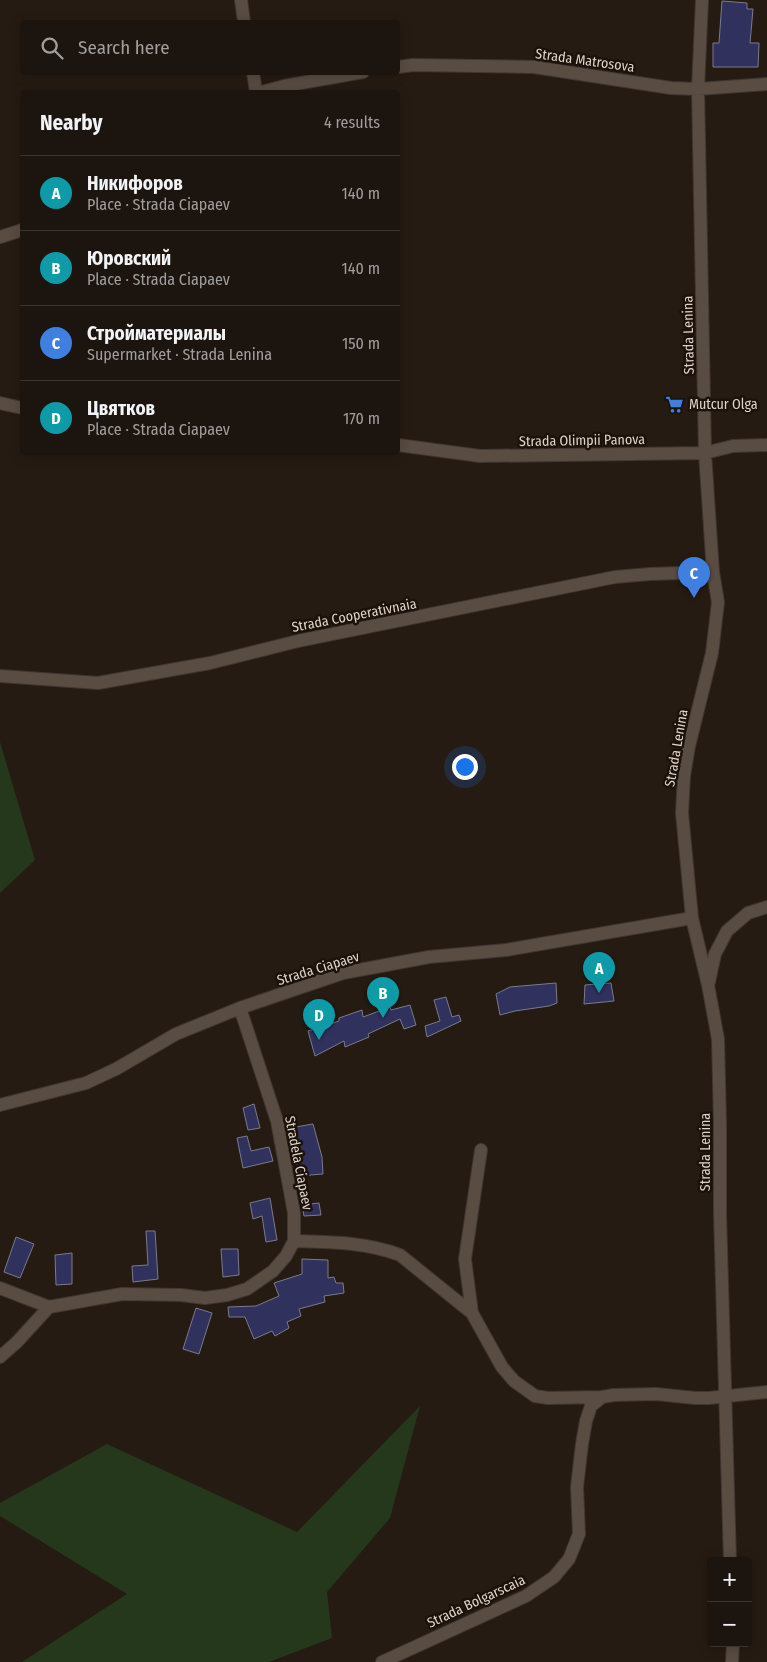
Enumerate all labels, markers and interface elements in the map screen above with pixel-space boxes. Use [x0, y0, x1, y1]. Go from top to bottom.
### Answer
search box [20, 20, 400, 75]
icon: search [38, 34, 66, 62]
text: Search here [78, 36, 170, 59]
street label: Strada Matrosova [534, 45, 636, 76]
text: Nearby [40, 110, 102, 136]
text: 4 results [324, 113, 380, 132]
text: Никифоров [87, 172, 183, 195]
text: A [52, 184, 60, 203]
text: 140 m [342, 184, 380, 203]
text: Place · Strada Ciapaev [87, 195, 230, 214]
text: Юровский [87, 247, 171, 270]
text: B [52, 259, 60, 278]
text: 140 m [342, 259, 380, 278]
text: Place · Strada Ciapaev [87, 270, 230, 289]
street label: Strada Lenina [679, 295, 698, 374]
text: Стройматериалы [87, 322, 226, 345]
text: C [52, 334, 60, 353]
text: 150 m [342, 334, 380, 353]
text: Supermarket · Strada Lenina [87, 345, 272, 364]
supermarket icon: Mutcur Olga [665, 394, 685, 414]
place label: Mutcur Olga [689, 396, 758, 413]
text: Цвятков [87, 397, 155, 420]
text: D [51, 409, 61, 428]
text: 170 m [343, 409, 380, 428]
text: Place · Strada Ciapaev [87, 420, 230, 439]
street label: Strada Olimpii Panova [519, 431, 645, 450]
pin: C [678, 557, 710, 598]
street label: Strada Cooperativnaia [290, 595, 418, 636]
street label: Strada Lenina [661, 708, 692, 788]
your location [452, 754, 478, 780]
street label: Strada Ciapaev [275, 948, 362, 989]
pin: A [583, 952, 615, 993]
pin: B [367, 977, 399, 1018]
pin: D [303, 999, 335, 1040]
street label: Strada Lenina [697, 1113, 714, 1191]
street label: Stradela Ciapaev [281, 1114, 316, 1212]
map controls [707, 1557, 752, 1647]
button: + [707, 1557, 752, 1602]
street label: Strada Bolgarscaia [425, 1571, 528, 1632]
button: − [707, 1602, 752, 1647]

